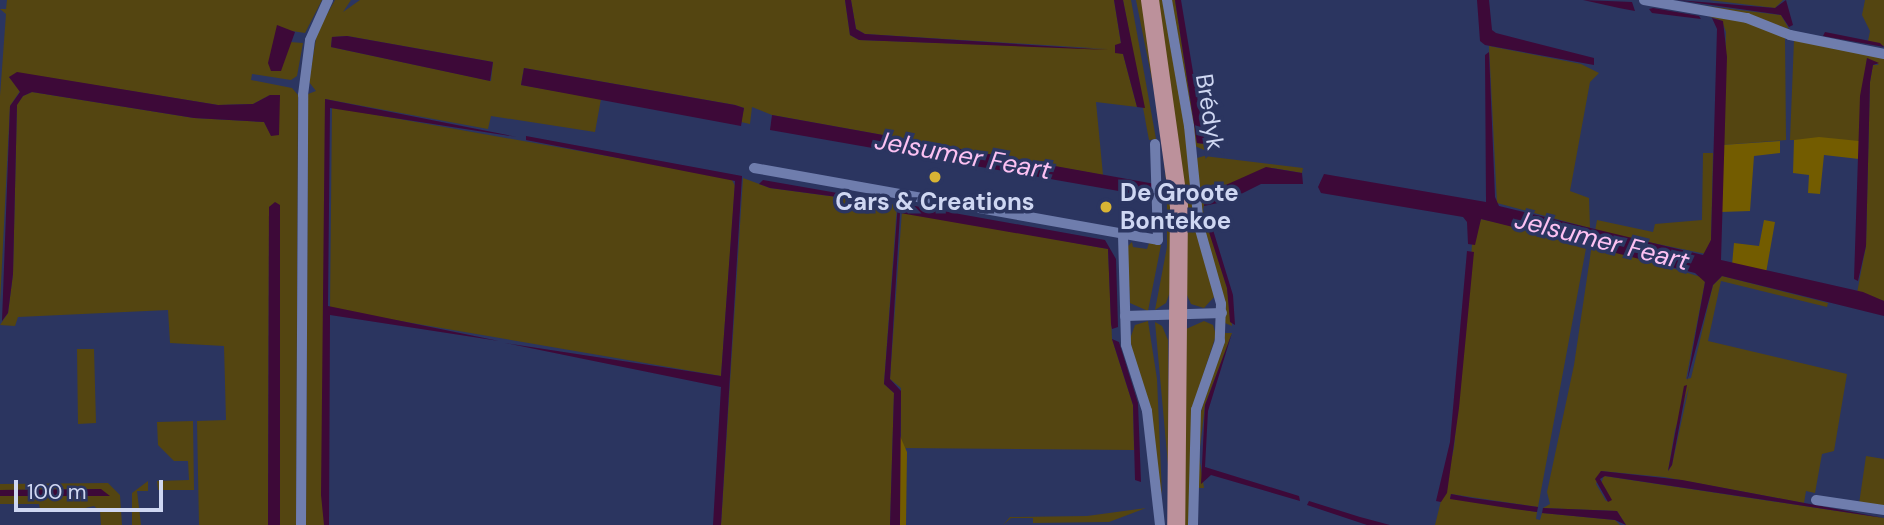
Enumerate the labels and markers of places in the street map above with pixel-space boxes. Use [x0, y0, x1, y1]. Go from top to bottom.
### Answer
marker: Cars & Creations [927, 169, 943, 185]
place label: De Groote Bontekoe [1120, 179, 1239, 235]
place label: Cars & Creations [835, 188, 1035, 216]
marker: De Groote Bontekoe [1098, 199, 1114, 215]

